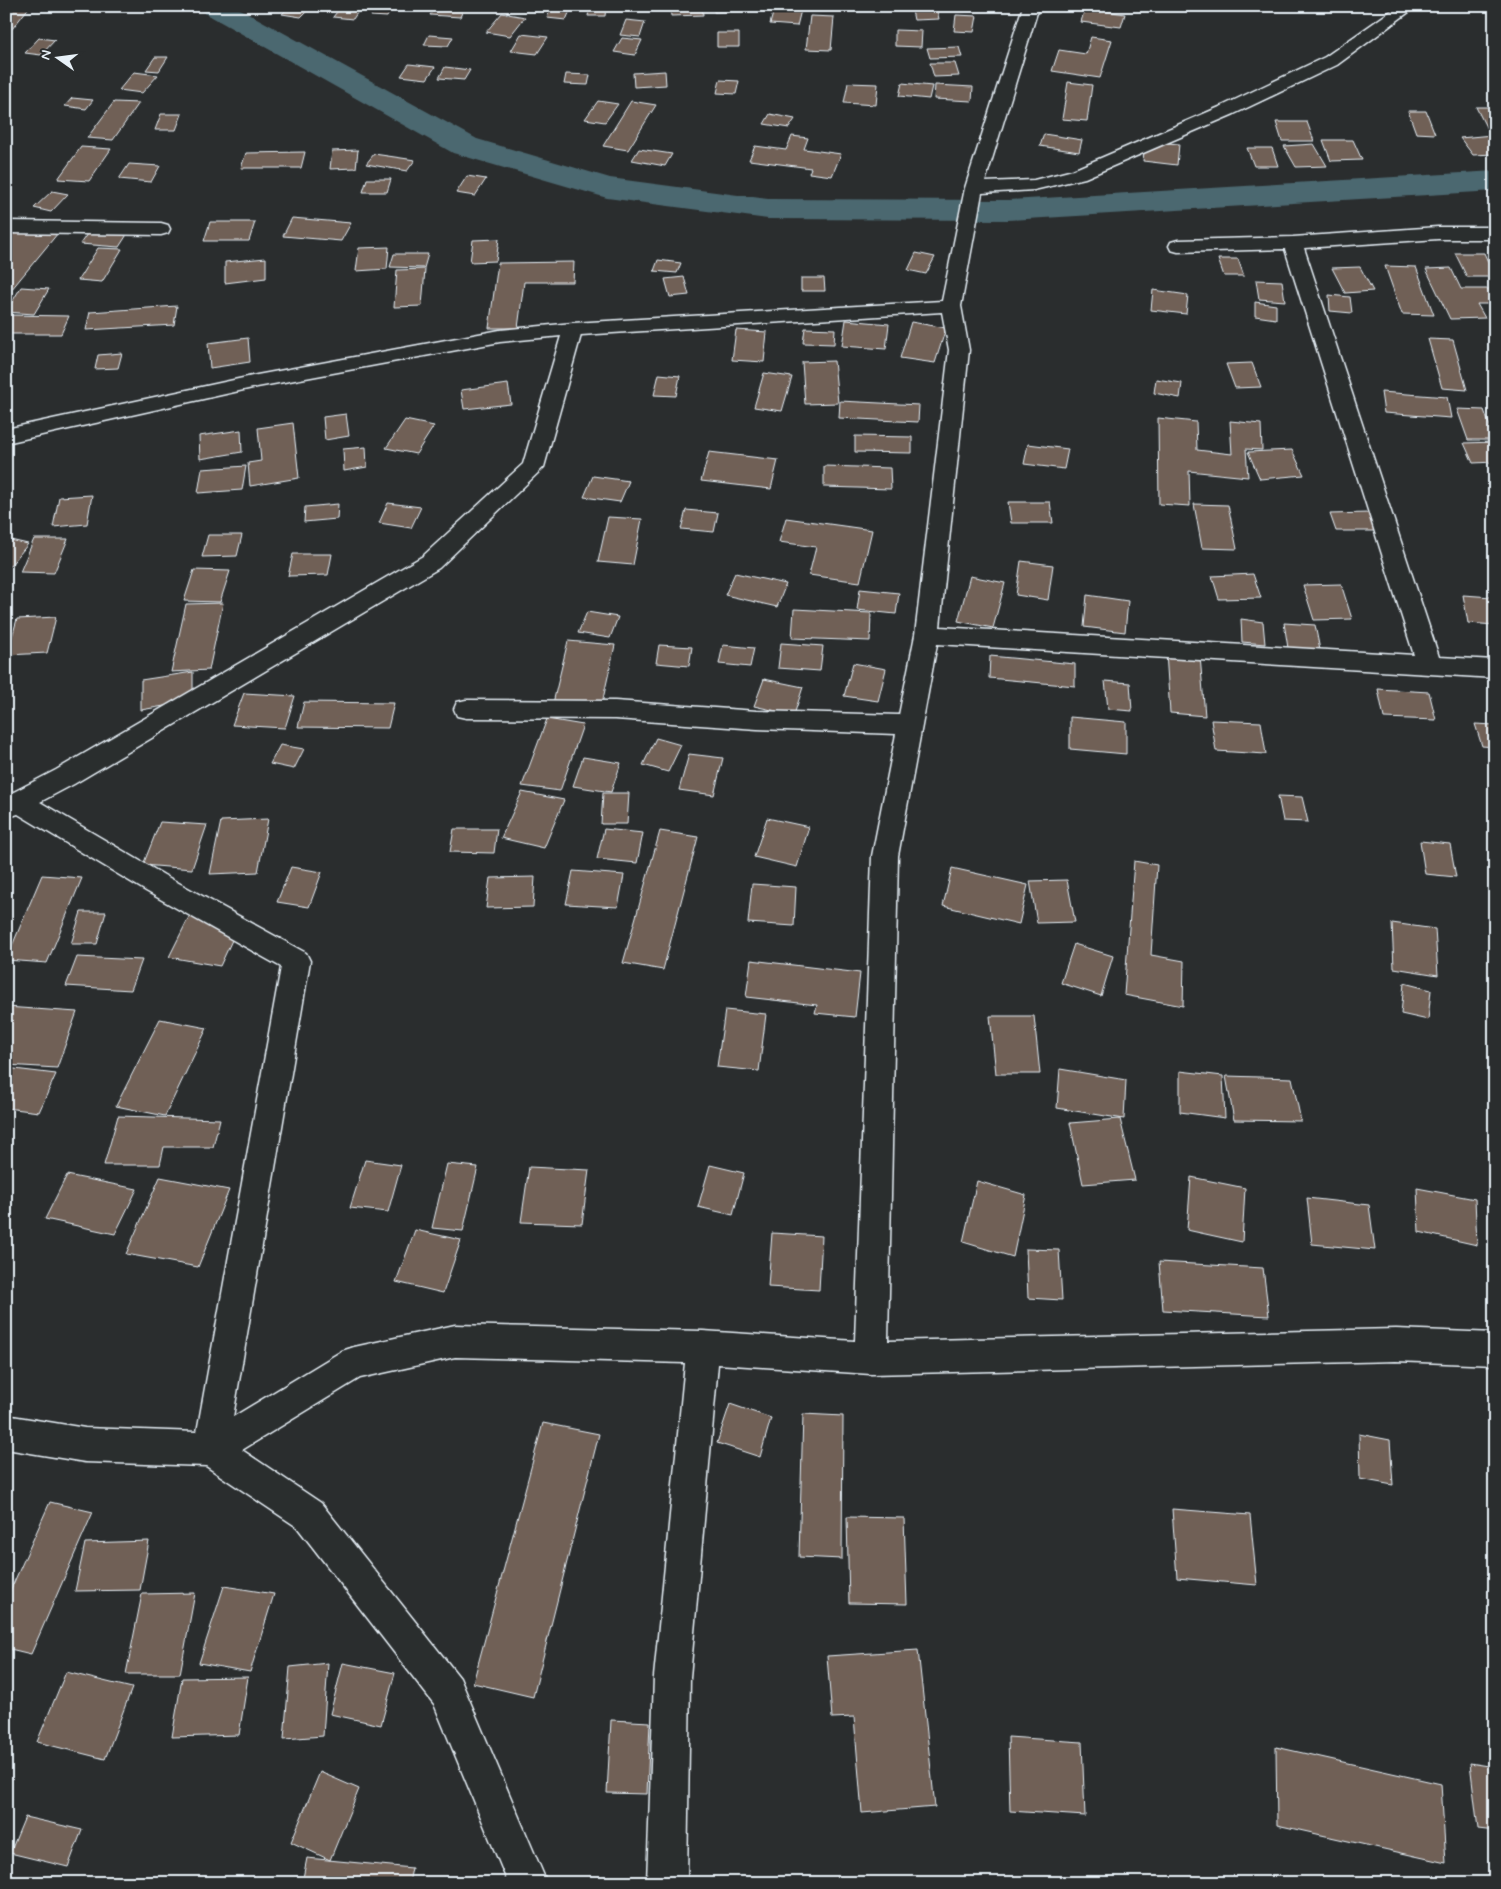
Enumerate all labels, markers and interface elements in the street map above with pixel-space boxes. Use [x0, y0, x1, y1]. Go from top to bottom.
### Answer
north arrow [32, 32, 82, 82]
text: N [36, 48, 56, 62]

